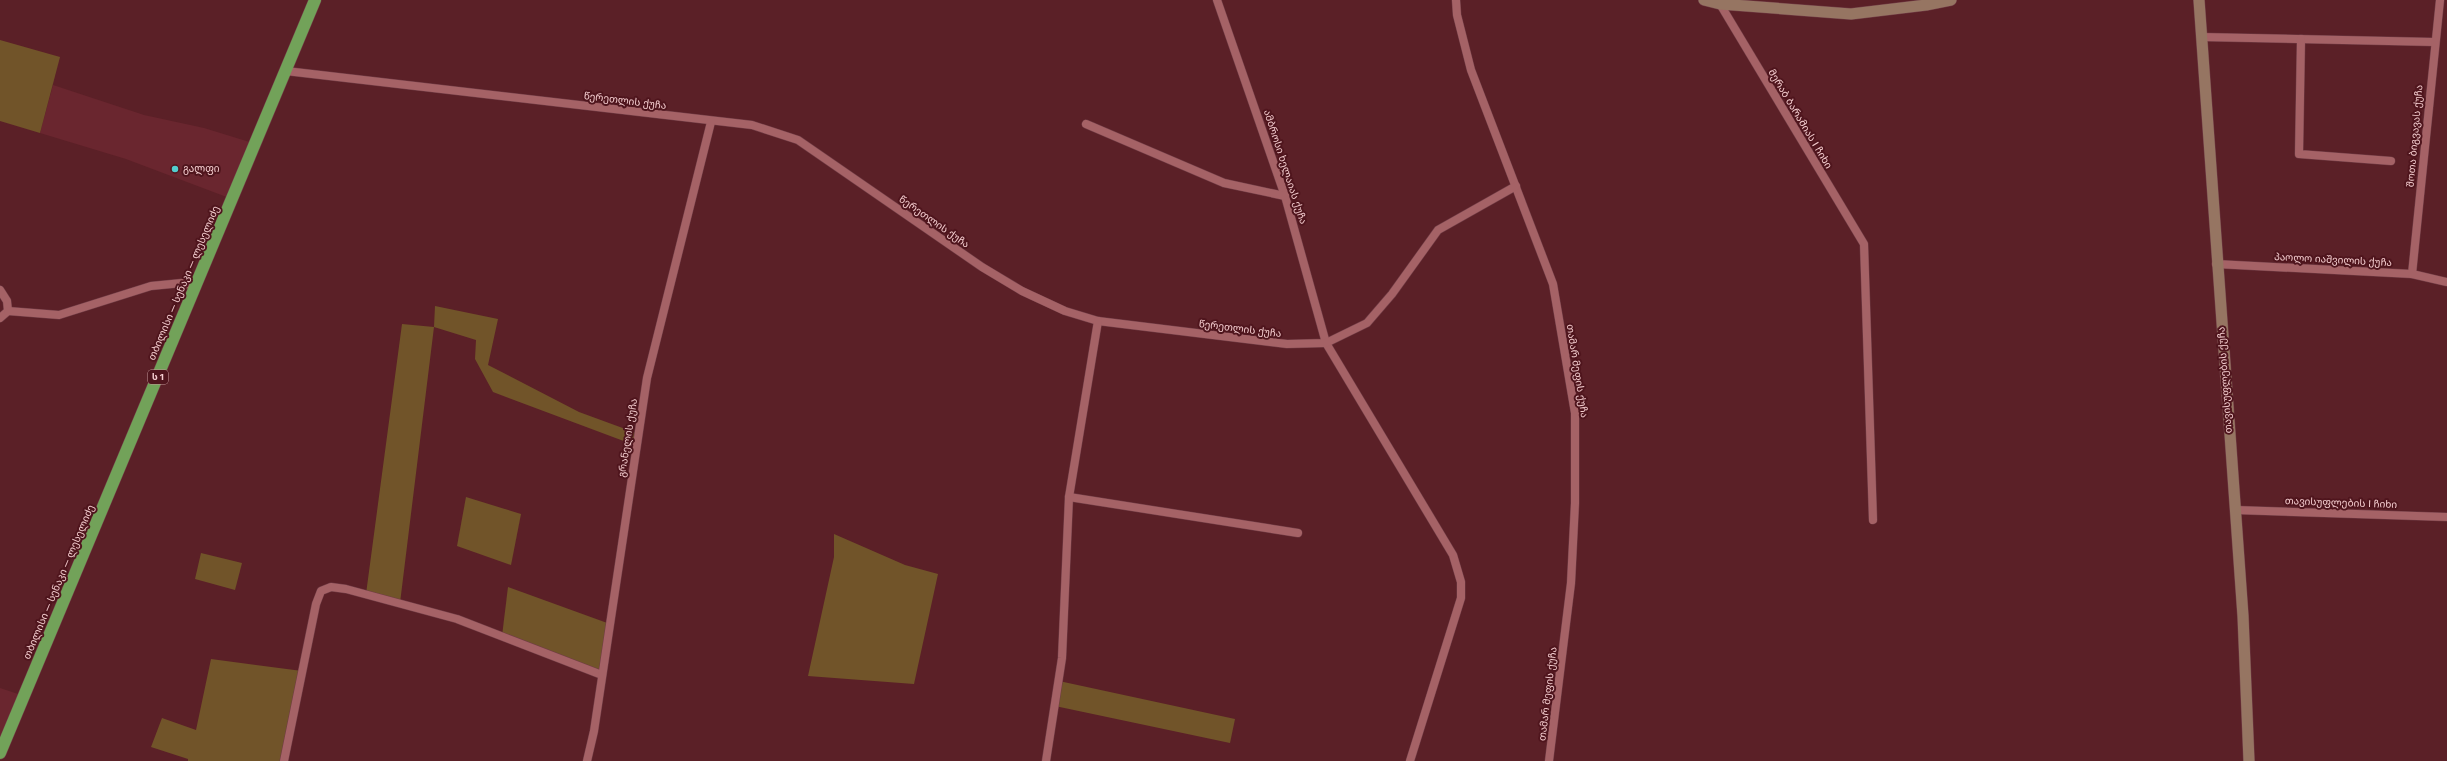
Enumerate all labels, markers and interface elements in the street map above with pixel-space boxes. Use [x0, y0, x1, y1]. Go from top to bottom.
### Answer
street label: მერაბ ბარამიას I ჩიხი [1765, 67, 1835, 171]
street label: შოთა ბიგვავას ქუჩა [2405, 84, 2425, 188]
street label: წერეთლის ქუჩა [583, 90, 667, 112]
street label: ამბროსი ხელაიას ქუჩა [1261, 108, 1309, 226]
place label: გალფი [183, 163, 220, 175]
marker: გალფი [170, 164, 180, 174]
street label: წერეთლის ქუჩა [897, 193, 971, 251]
street label: თბილისი — სენაკი — ლესელიძე [146, 204, 222, 362]
street label: პაოლო იაშვილის ქუჩა [2274, 251, 2392, 269]
street label: წერეთლის ქუჩა [1198, 318, 1282, 340]
street label: თამარ მეფის ქუჩა [1564, 323, 1590, 419]
street label: თავისუფლების ქუჩა [2215, 326, 2235, 434]
road number: ს 1 [148, 370, 168, 384]
street label: გრანელის ქუჩა [616, 398, 640, 478]
street label: თავისუფლების I ჩიხი [2285, 495, 2398, 511]
street label: თბილისი — სენაკი — ლესელიძე [21, 503, 97, 661]
street label: თამარ მეფის ქუჩა [1536, 646, 1560, 742]

